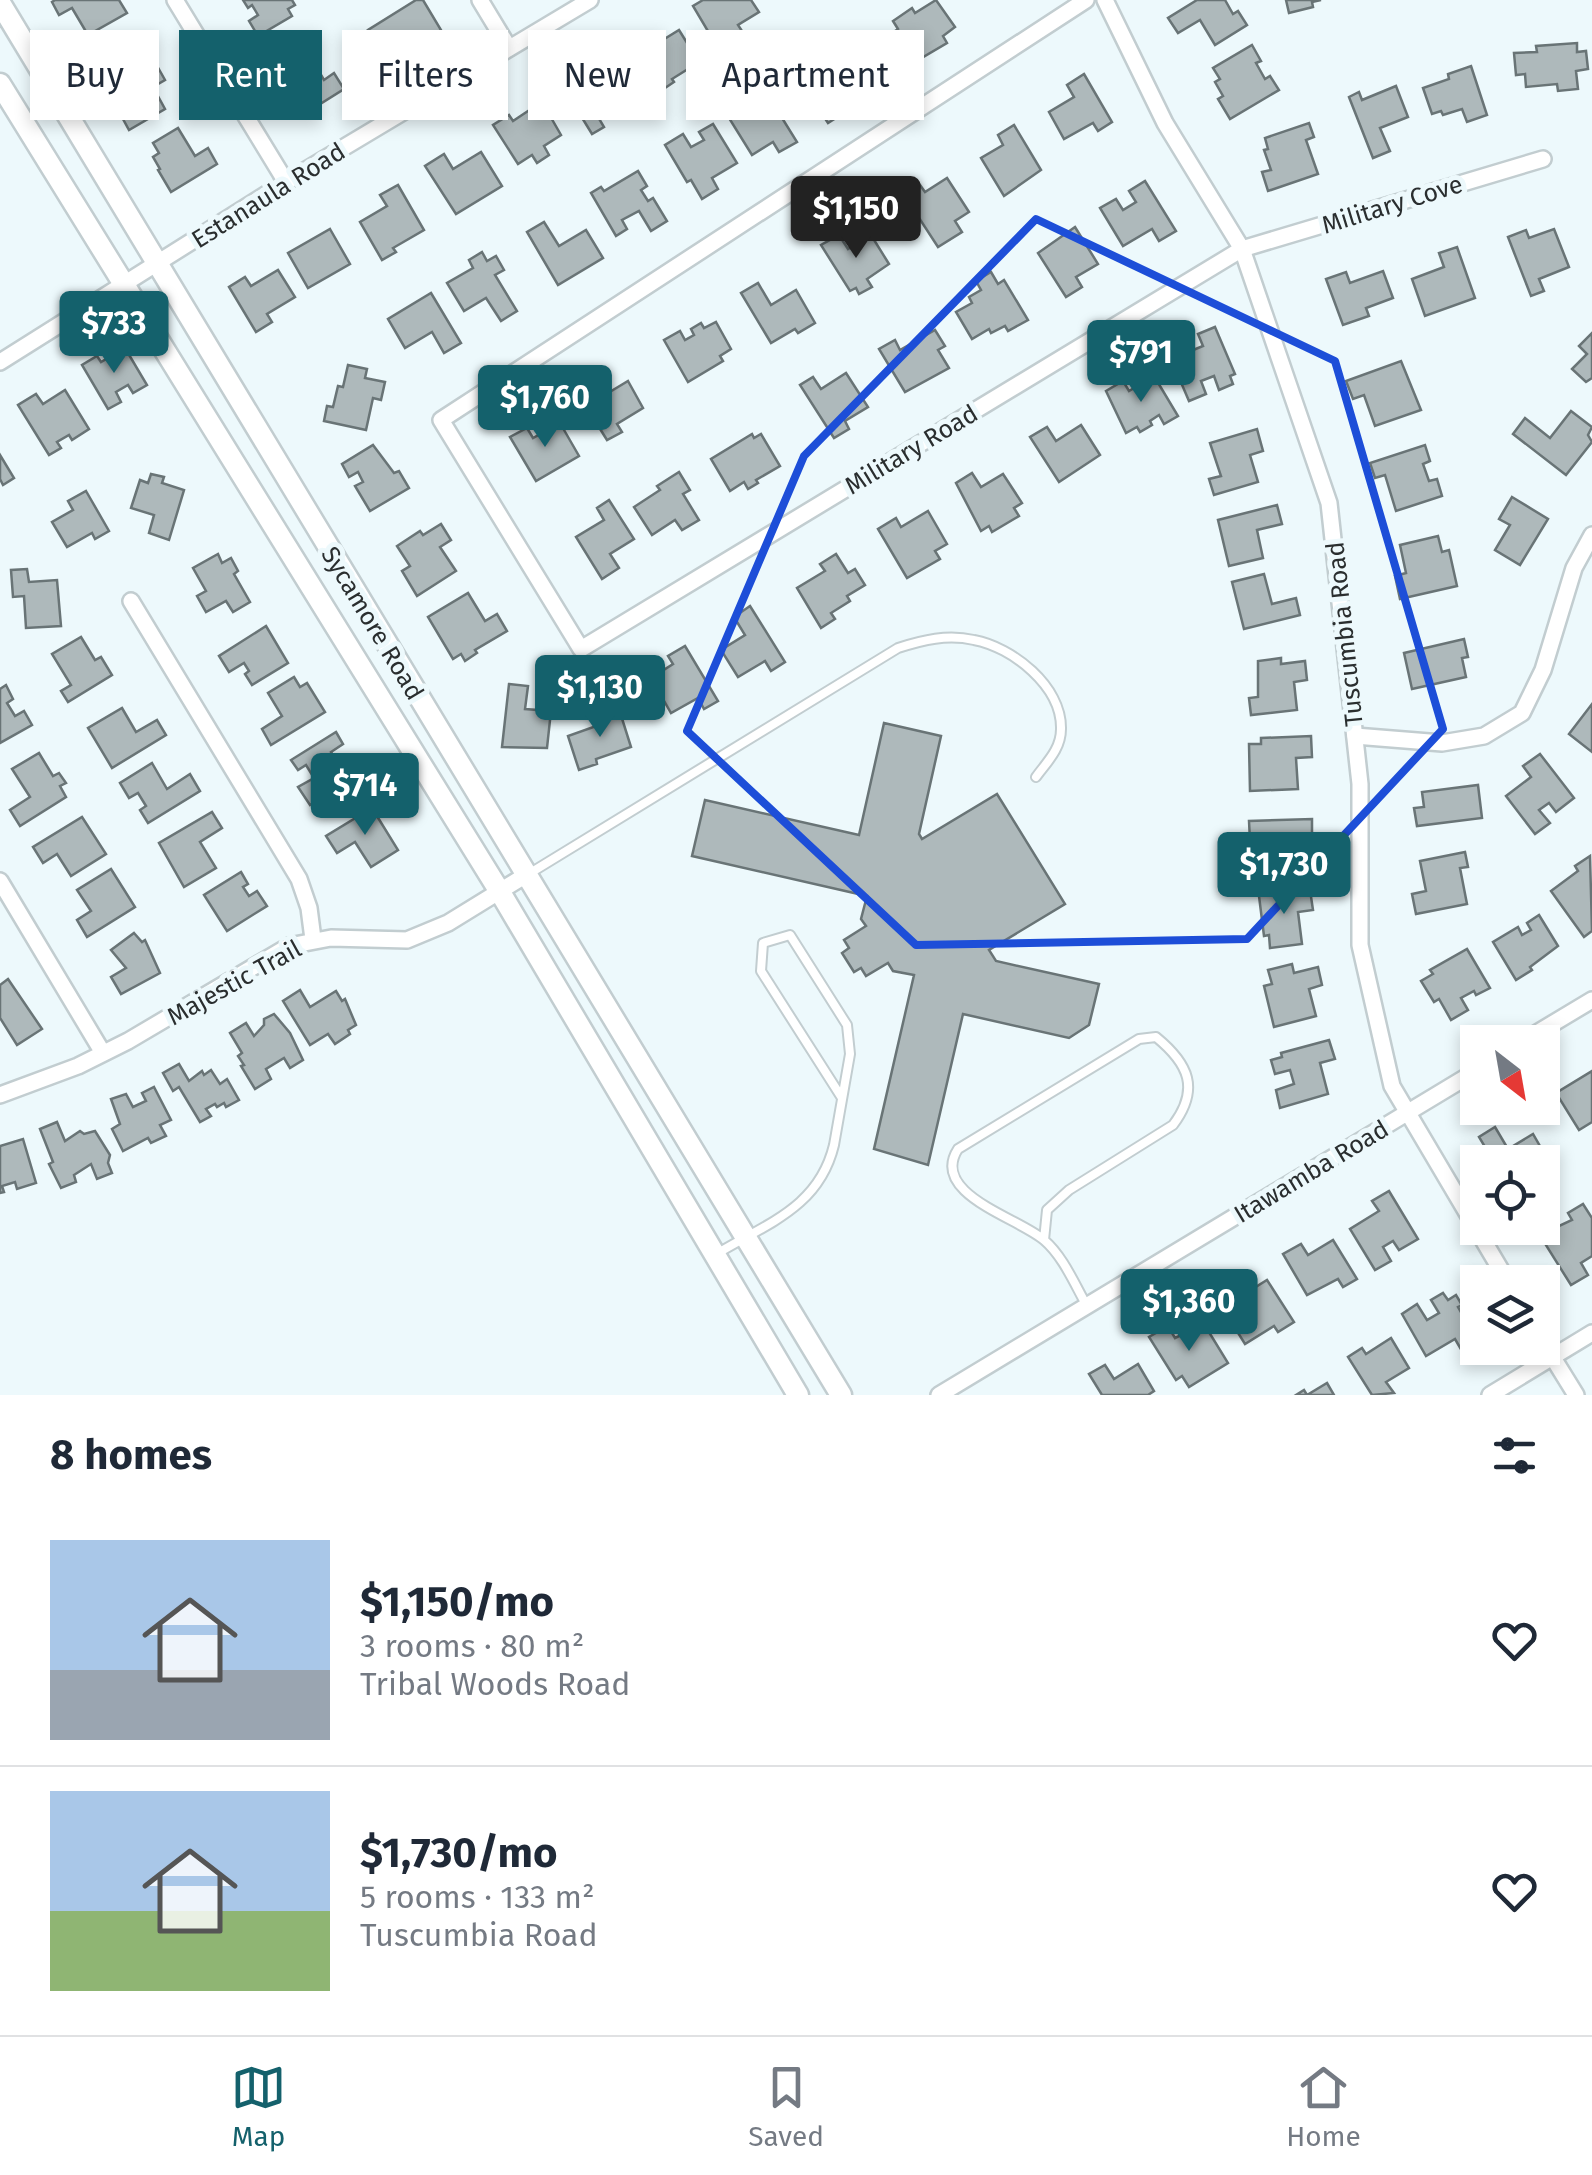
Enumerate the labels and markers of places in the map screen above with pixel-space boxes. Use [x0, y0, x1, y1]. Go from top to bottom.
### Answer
pin: $1,150 [775, 176, 937, 261]
pin: $733 [55, 291, 173, 376]
pin: $791 [1082, 320, 1200, 405]
pin: $1,760 [464, 365, 626, 450]
pin: $1,130 [519, 655, 681, 740]
pin: $714 [306, 753, 424, 838]
pin: $1,730 [1203, 832, 1365, 917]
pin: $1,360 [1108, 1269, 1270, 1354]

